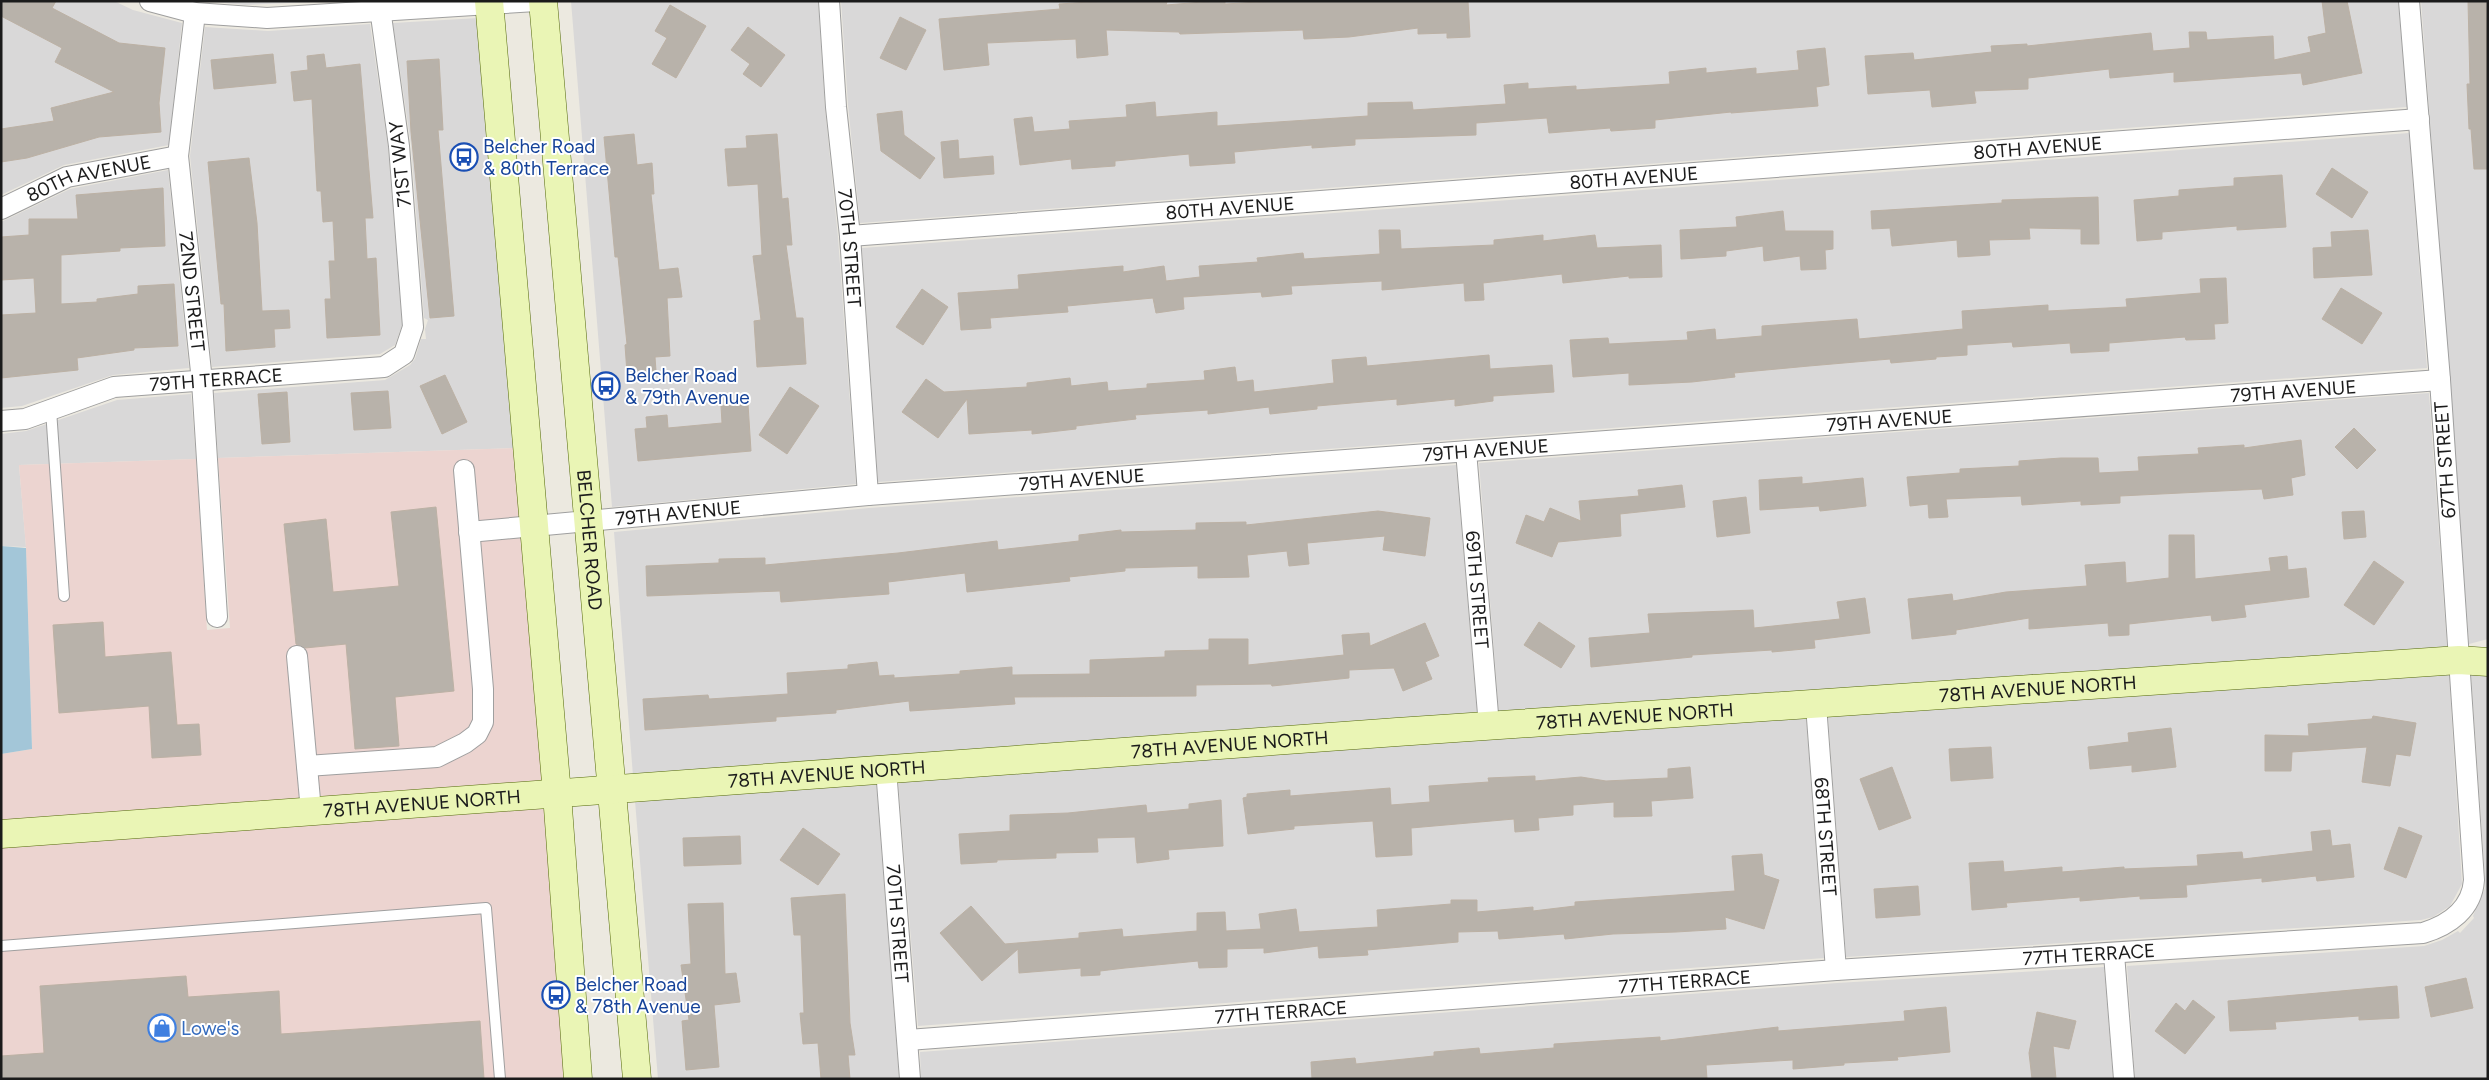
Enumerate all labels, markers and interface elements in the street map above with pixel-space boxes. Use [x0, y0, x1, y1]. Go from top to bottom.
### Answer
street label: 71ST WAY [384, 119, 416, 208]
street label: 80TH AVENUE [1972, 131, 2103, 164]
place label: Belcher Road & 80th Terrace [483, 135, 609, 180]
bus stop icon: Belcher Road & 80th Terrace [449, 142, 479, 172]
street label: 80TH AVENUE [22, 150, 153, 207]
street label: 80TH AVENUE [1569, 161, 1699, 194]
street label: 70TH STREET [833, 188, 866, 309]
street label: 80TH AVENUE [1165, 191, 1295, 224]
street label: 72ND STREET [175, 230, 210, 353]
street label: 79TH TERRACE [149, 363, 283, 396]
place label: Belcher Road & 79th Avenue [625, 364, 750, 409]
bus stop icon: Belcher Road & 79th Avenue [591, 371, 621, 401]
street label: 79TH AVENUE [2230, 375, 2357, 407]
street label: 67TH STREET [2429, 400, 2461, 519]
street label: 79TH AVENUE [1826, 404, 1953, 436]
street label: 79TH AVENUE [1422, 434, 1549, 466]
street label: 79TH AVENUE [1018, 463, 1146, 495]
street label: BELCHER ROAD [572, 469, 608, 611]
street label: 79TH AVENUE [614, 495, 742, 530]
street label: 69TH STREET [1461, 530, 1494, 650]
street label: 78TH AVENUE NORTH [1938, 670, 2137, 707]
street label: 78TH AVENUE NORTH [1535, 698, 1734, 734]
street label: 78TH AVENUE NORTH [1130, 726, 1329, 763]
street label: 78TH AVENUE NORTH [727, 755, 926, 792]
street label: 68TH STREET [1810, 776, 1842, 897]
street label: 78TH AVENUE NORTH [322, 785, 521, 822]
street label: 70TH STREET [882, 863, 914, 984]
street label: 77TH TERRACE [2022, 938, 2156, 970]
street label: 77TH TERRACE [1618, 965, 1752, 998]
place label: Belcher Road & 78th Avenue [575, 973, 701, 1018]
bus stop icon: Belcher Road & 78th Avenue [541, 980, 571, 1010]
street label: 77TH TERRACE [1214, 995, 1348, 1028]
shop icon: Lowe's [147, 1013, 177, 1043]
place label: Lowe's [181, 1017, 239, 1040]

